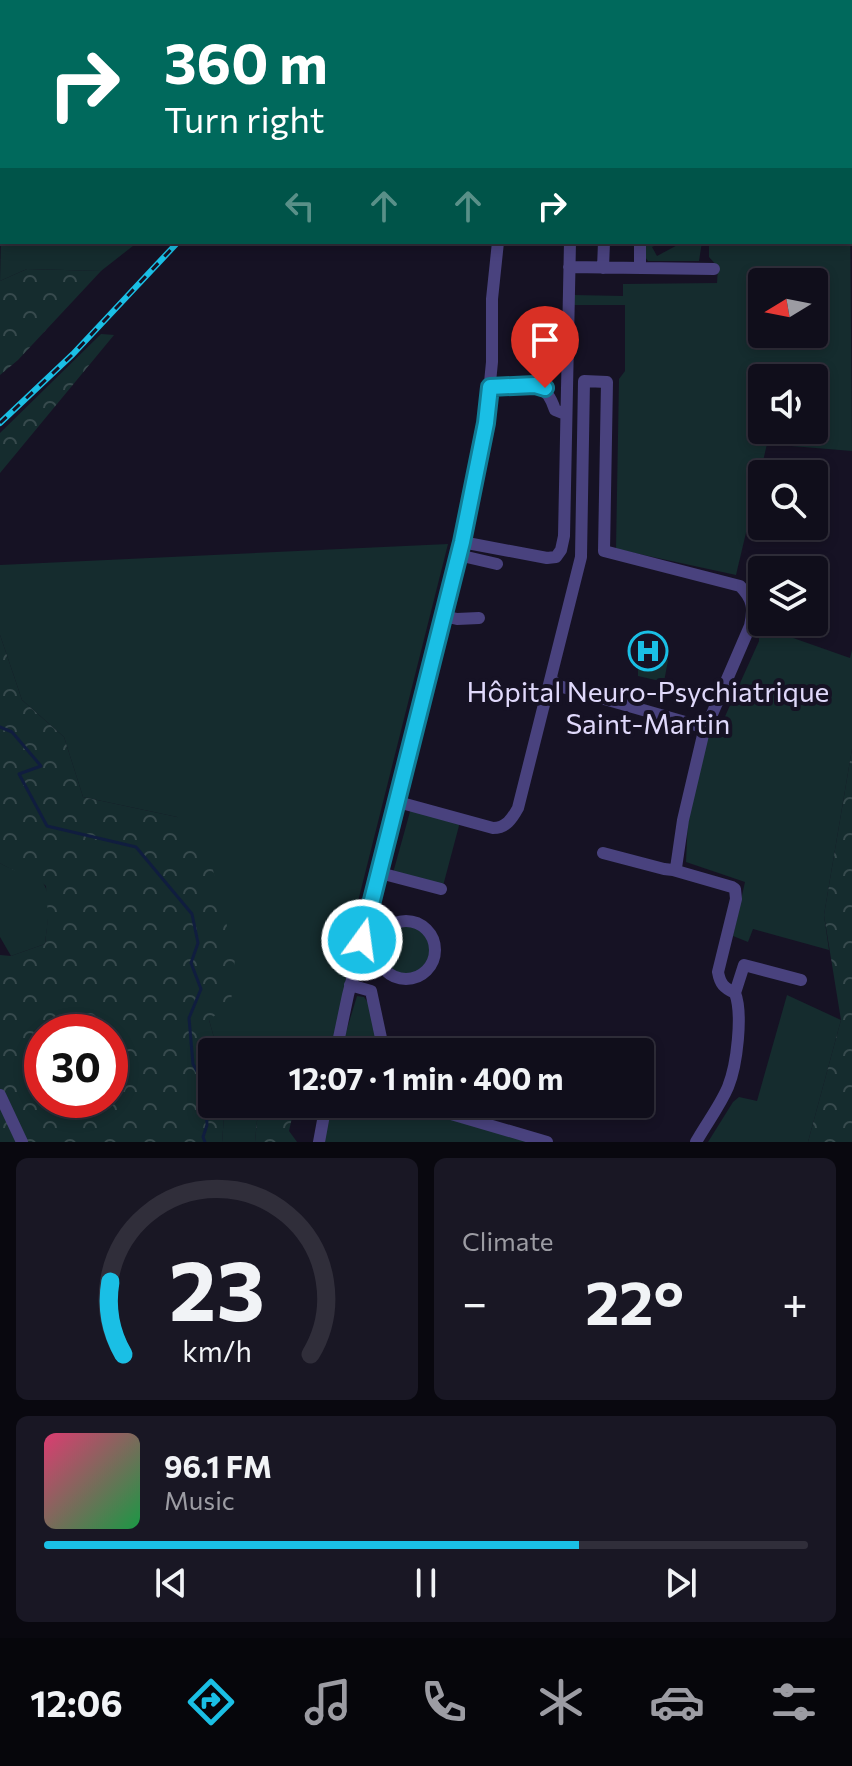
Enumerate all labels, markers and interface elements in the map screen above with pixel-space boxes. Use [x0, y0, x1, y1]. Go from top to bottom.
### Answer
text: 360 m [164, 27, 328, 96]
icon: right [32, 32, 136, 136]
text: Turn right [164, 96, 325, 140]
icon: left [278, 184, 322, 228]
icon: ahead [362, 184, 406, 228]
icon: ahead [446, 184, 490, 228]
icon: right [530, 184, 574, 228]
north arrow [748, 268, 828, 348]
map controls [748, 268, 828, 636]
pin [511, 306, 579, 388]
icon: arrive [523, 318, 567, 362]
button: sound [748, 364, 828, 444]
button: search [748, 460, 828, 540]
button: layers [748, 556, 828, 636]
hospital icon: Hôpital Neuro-Psychiatrique Saint-Martin [627, 630, 669, 672]
place label: Hôpital Neuro-Psychiatrique Saint-Martin [467, 674, 829, 740]
position arrow [320, 898, 404, 982]
speed limit sign: 30 [24, 1014, 128, 1118]
text: 12:07 · 1 min · 400 m [289, 1059, 563, 1096]
text: Climate [462, 1225, 554, 1256]
text: 23 [169, 1236, 265, 1338]
text: 22° [585, 1264, 684, 1337]
text: − [462, 1274, 487, 1328]
text: + [782, 1274, 808, 1328]
text: km/h [182, 1333, 252, 1368]
text: 96.1 FM [164, 1447, 272, 1484]
text: Music [164, 1484, 235, 1515]
icon: previous [149, 1561, 193, 1605]
icon: pause [404, 1561, 448, 1605]
icon: next [659, 1561, 703, 1605]
icon: directions [183, 1674, 239, 1730]
icon: music [300, 1674, 356, 1730]
icon: phone [416, 1674, 472, 1730]
icon: climate [533, 1674, 589, 1730]
icon: car [649, 1674, 705, 1730]
icon: filters [766, 1674, 822, 1730]
text: 12:06 [30, 1680, 123, 1724]

